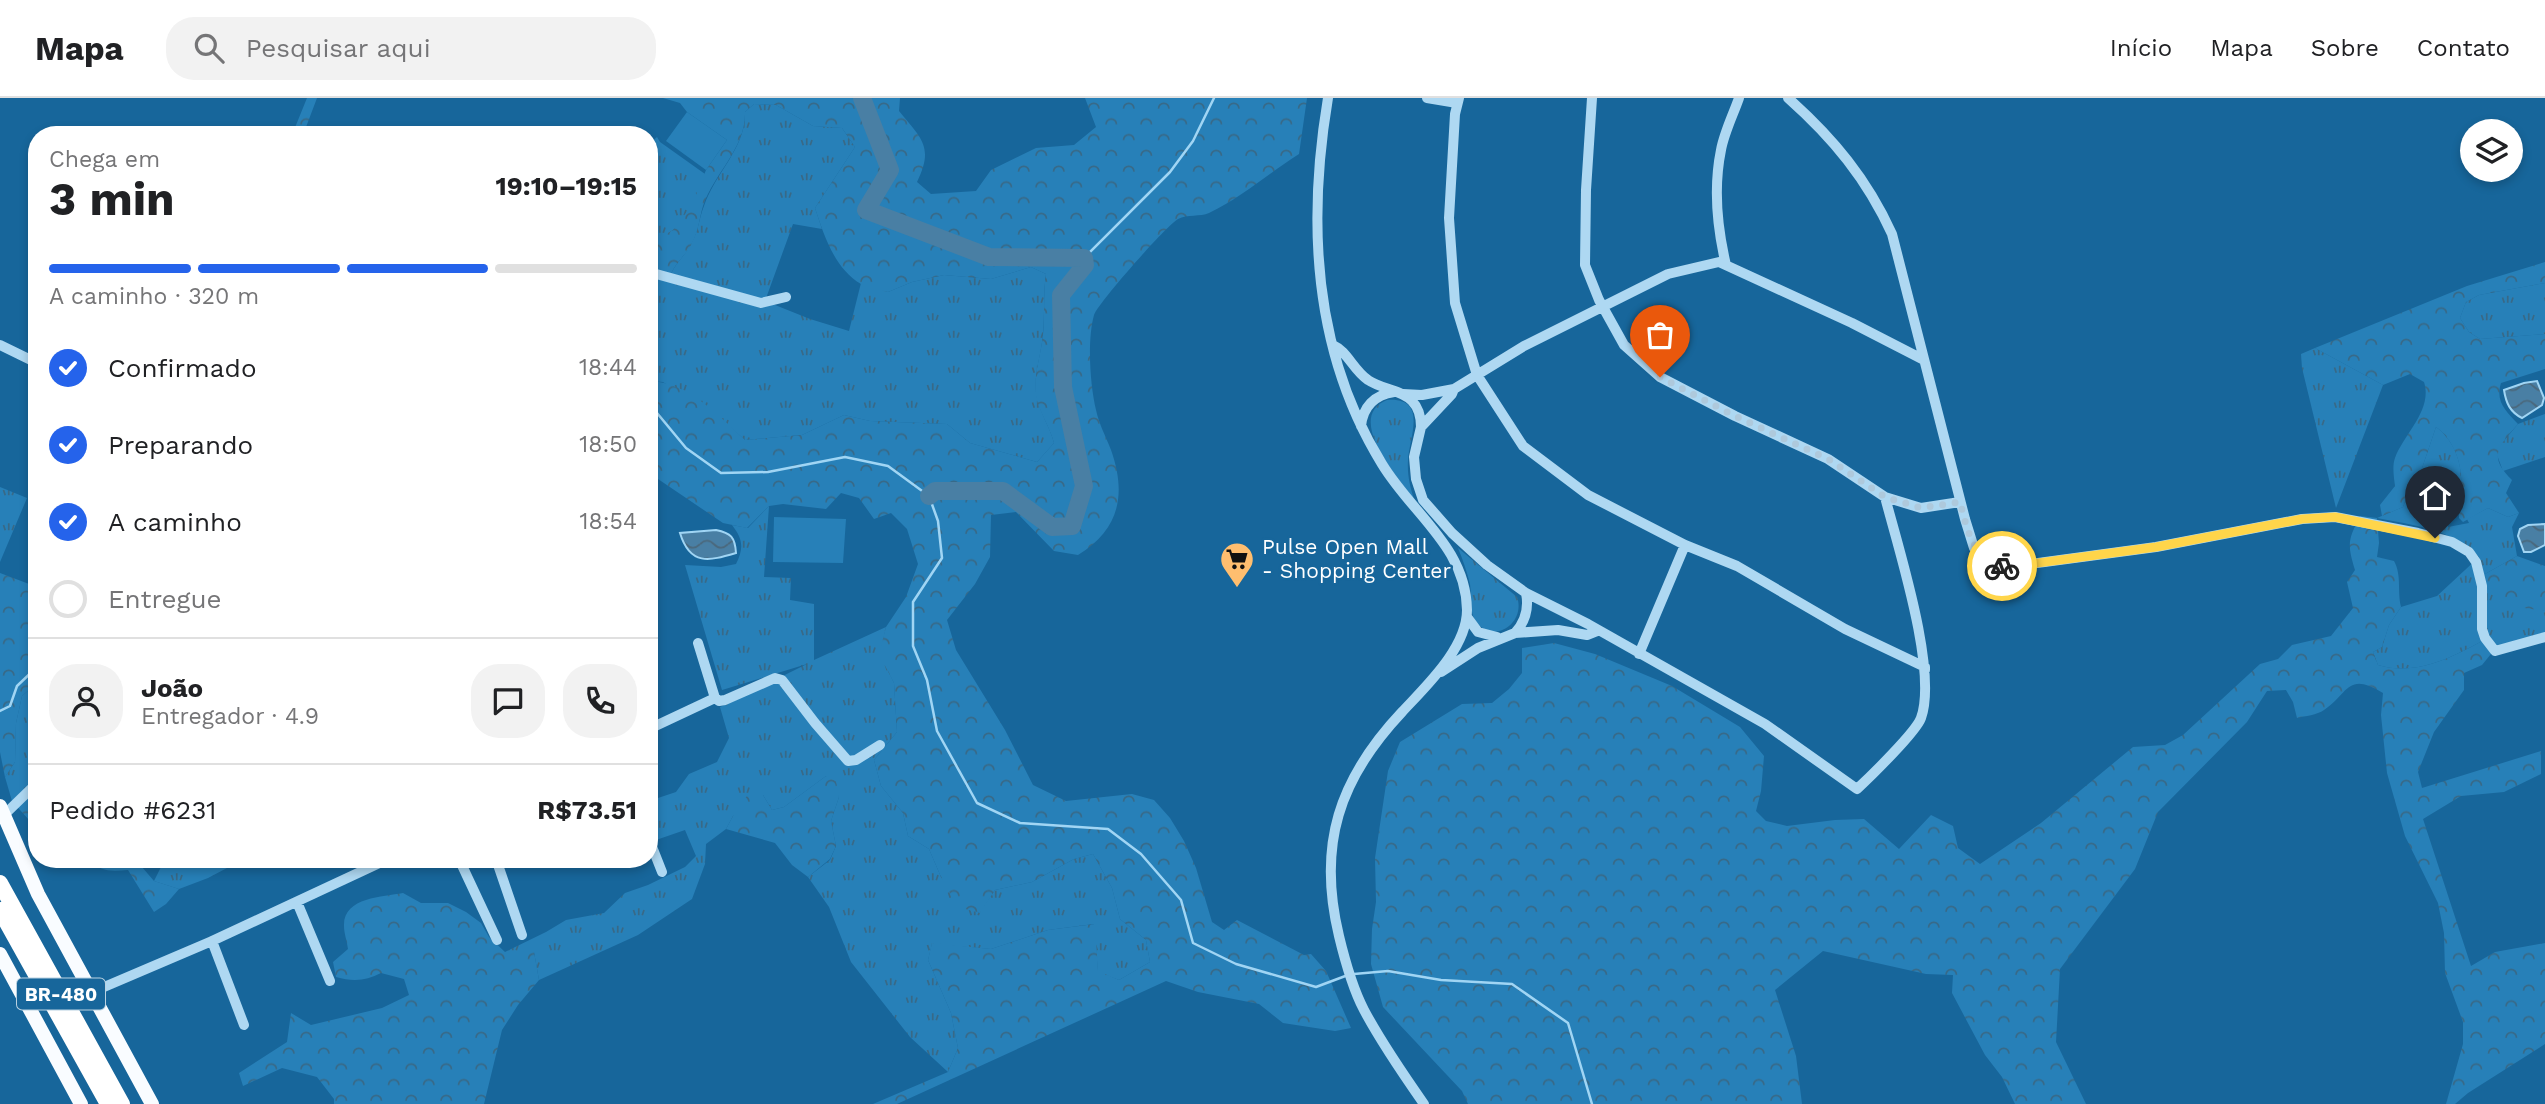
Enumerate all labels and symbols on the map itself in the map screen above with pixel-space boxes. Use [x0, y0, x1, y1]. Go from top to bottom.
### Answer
pin [1630, 305, 1690, 377]
pin [2405, 466, 2465, 538]
courier [1967, 531, 2037, 601]
place label: Pulse Open Mall - Shopping Center [1262, 534, 1451, 583]
supermarket icon: Pulse Open Mall - Shopping Center [1218, 540, 1256, 589]
road number: BR-480 [17, 978, 105, 1010]

